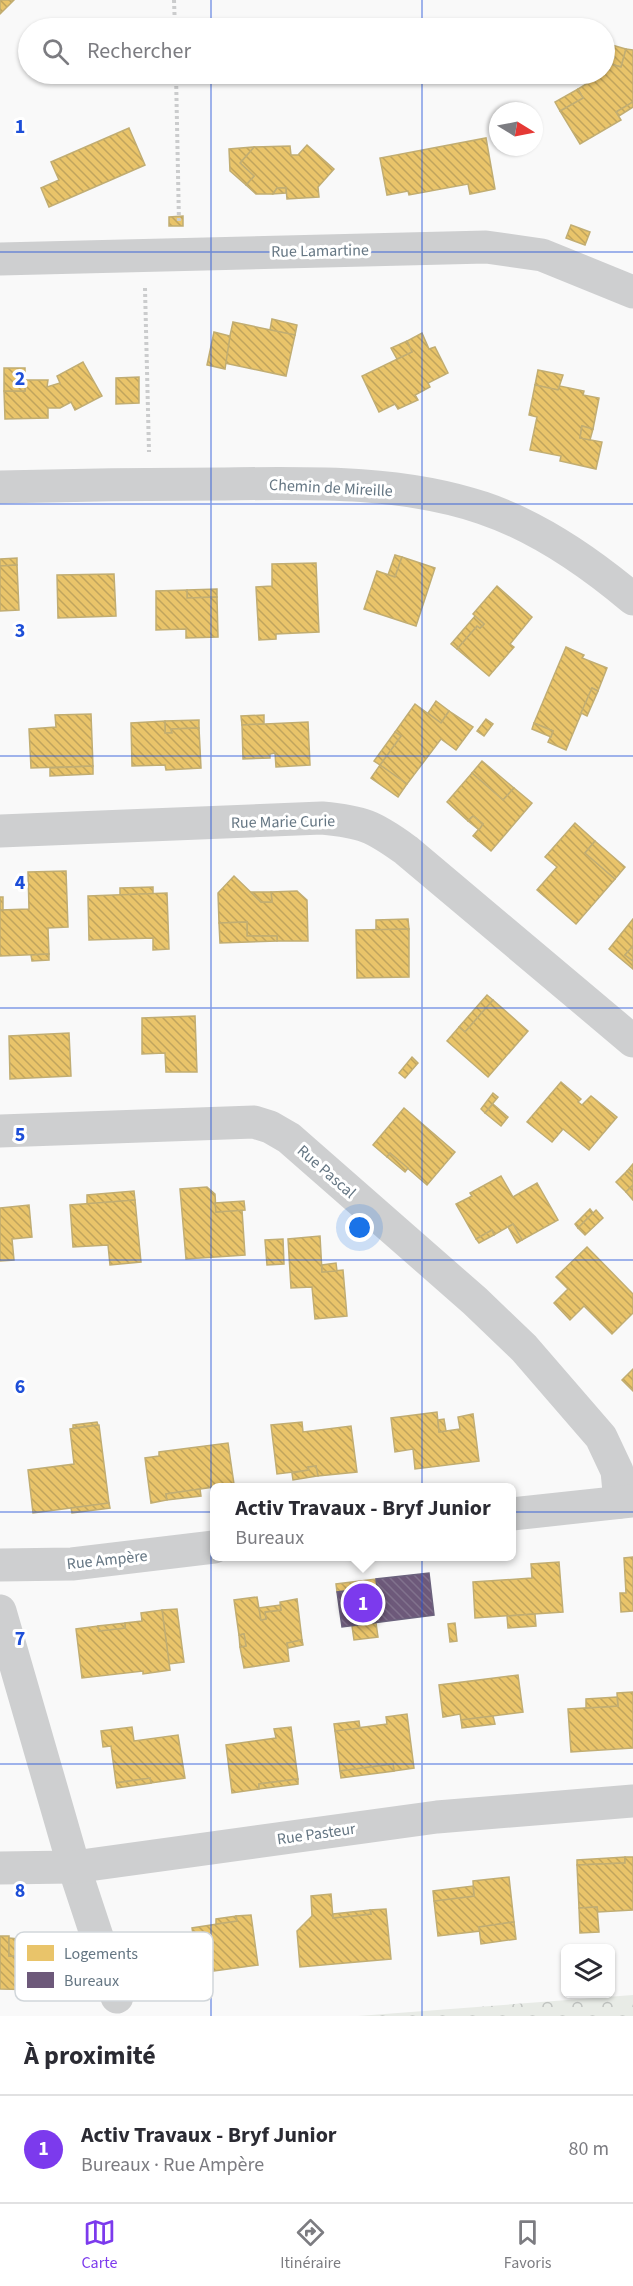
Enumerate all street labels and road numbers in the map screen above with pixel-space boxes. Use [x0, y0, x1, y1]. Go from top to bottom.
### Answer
street label: Rue Lamartine [271, 239, 369, 263]
street label: Chemin de Mireille [269, 474, 393, 502]
street label: Rue Marie Curie [231, 810, 335, 834]
street label: Rue Pascal [292, 1140, 360, 1203]
street label: Rue Ampère [66, 1545, 149, 1575]
street label: Rue Pasteur [275, 1818, 357, 1850]

